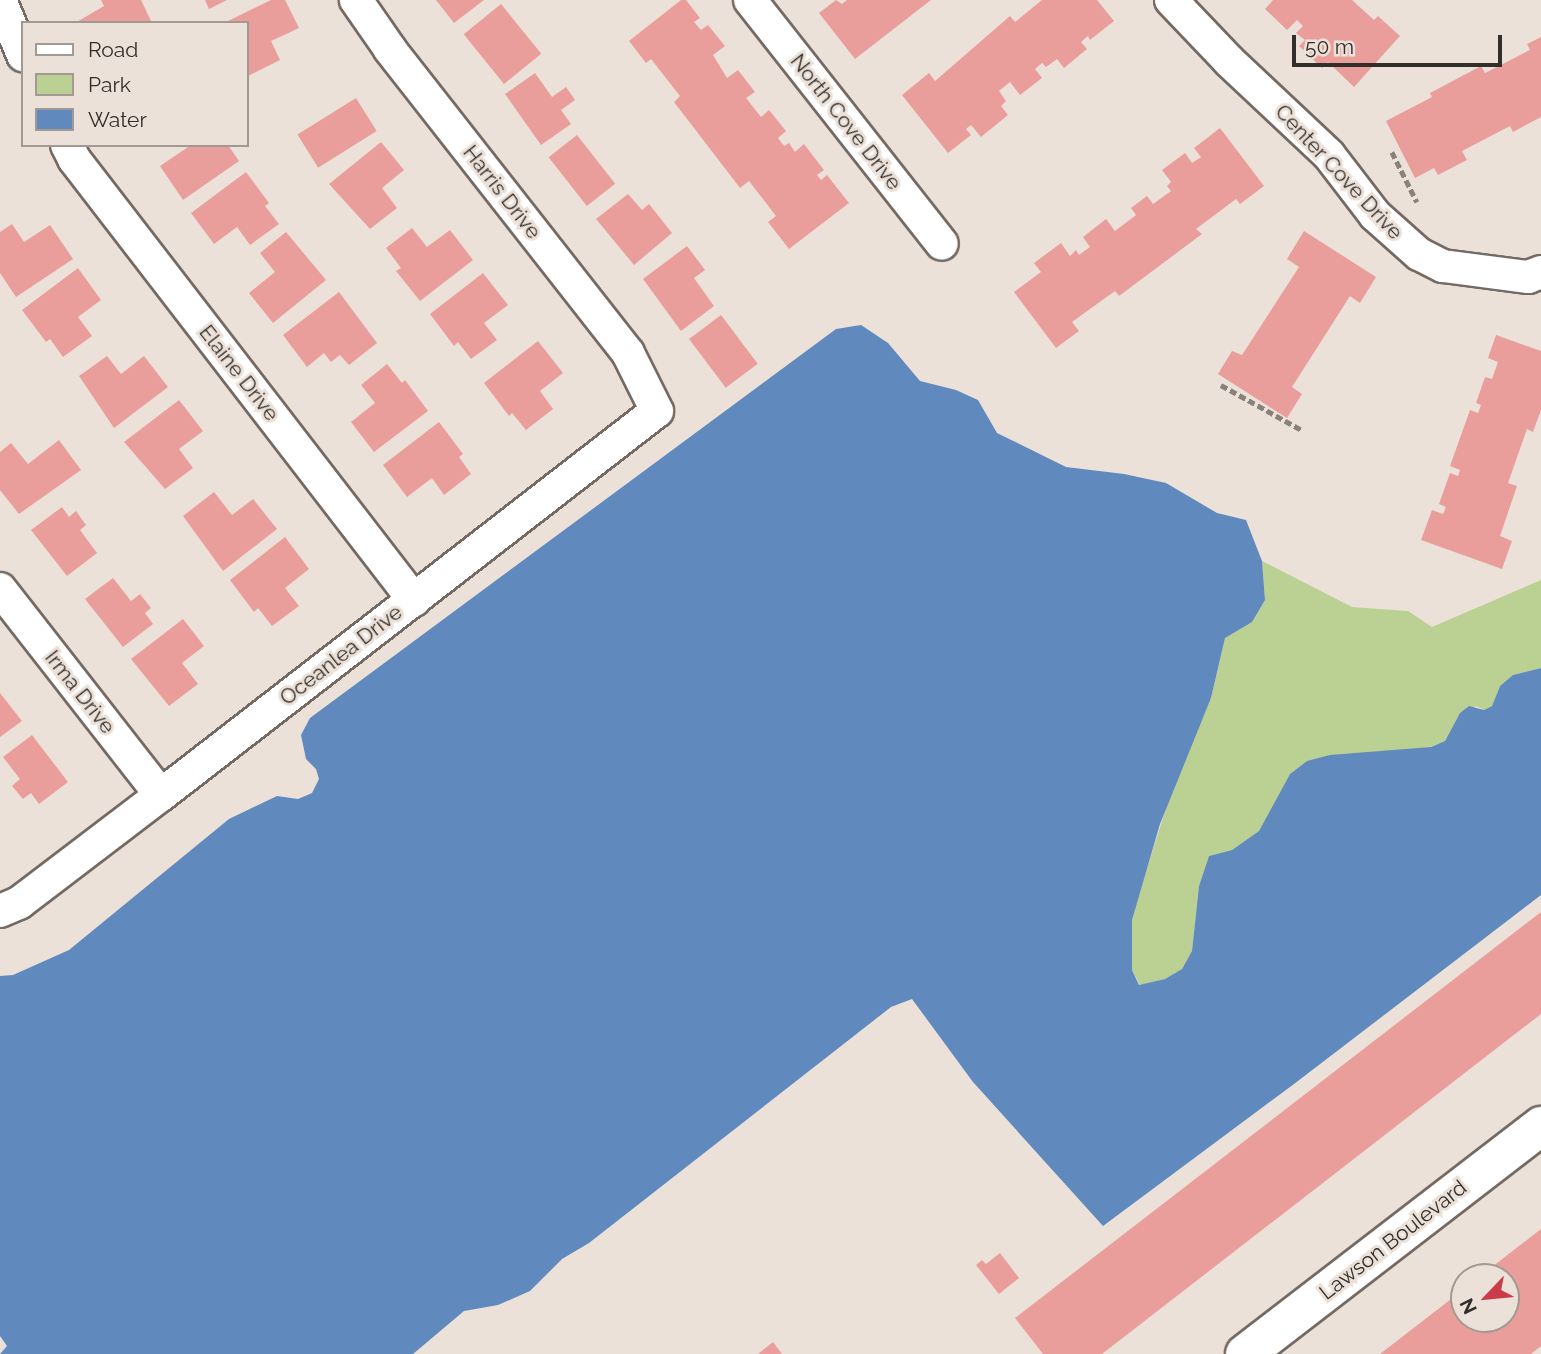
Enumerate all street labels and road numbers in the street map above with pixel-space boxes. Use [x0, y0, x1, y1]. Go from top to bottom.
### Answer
street label: North Cove Drive [785, 49, 907, 195]
street label: Center Cove Drive [1270, 99, 1408, 245]
street label: Harris Drive [458, 140, 546, 244]
street label: Elaine Drive [194, 320, 284, 426]
street label: Oceanlea Drive [275, 599, 407, 711]
street label: Irma Drive [40, 645, 120, 739]
street label: Lawson Boulevard [1314, 1175, 1472, 1305]

